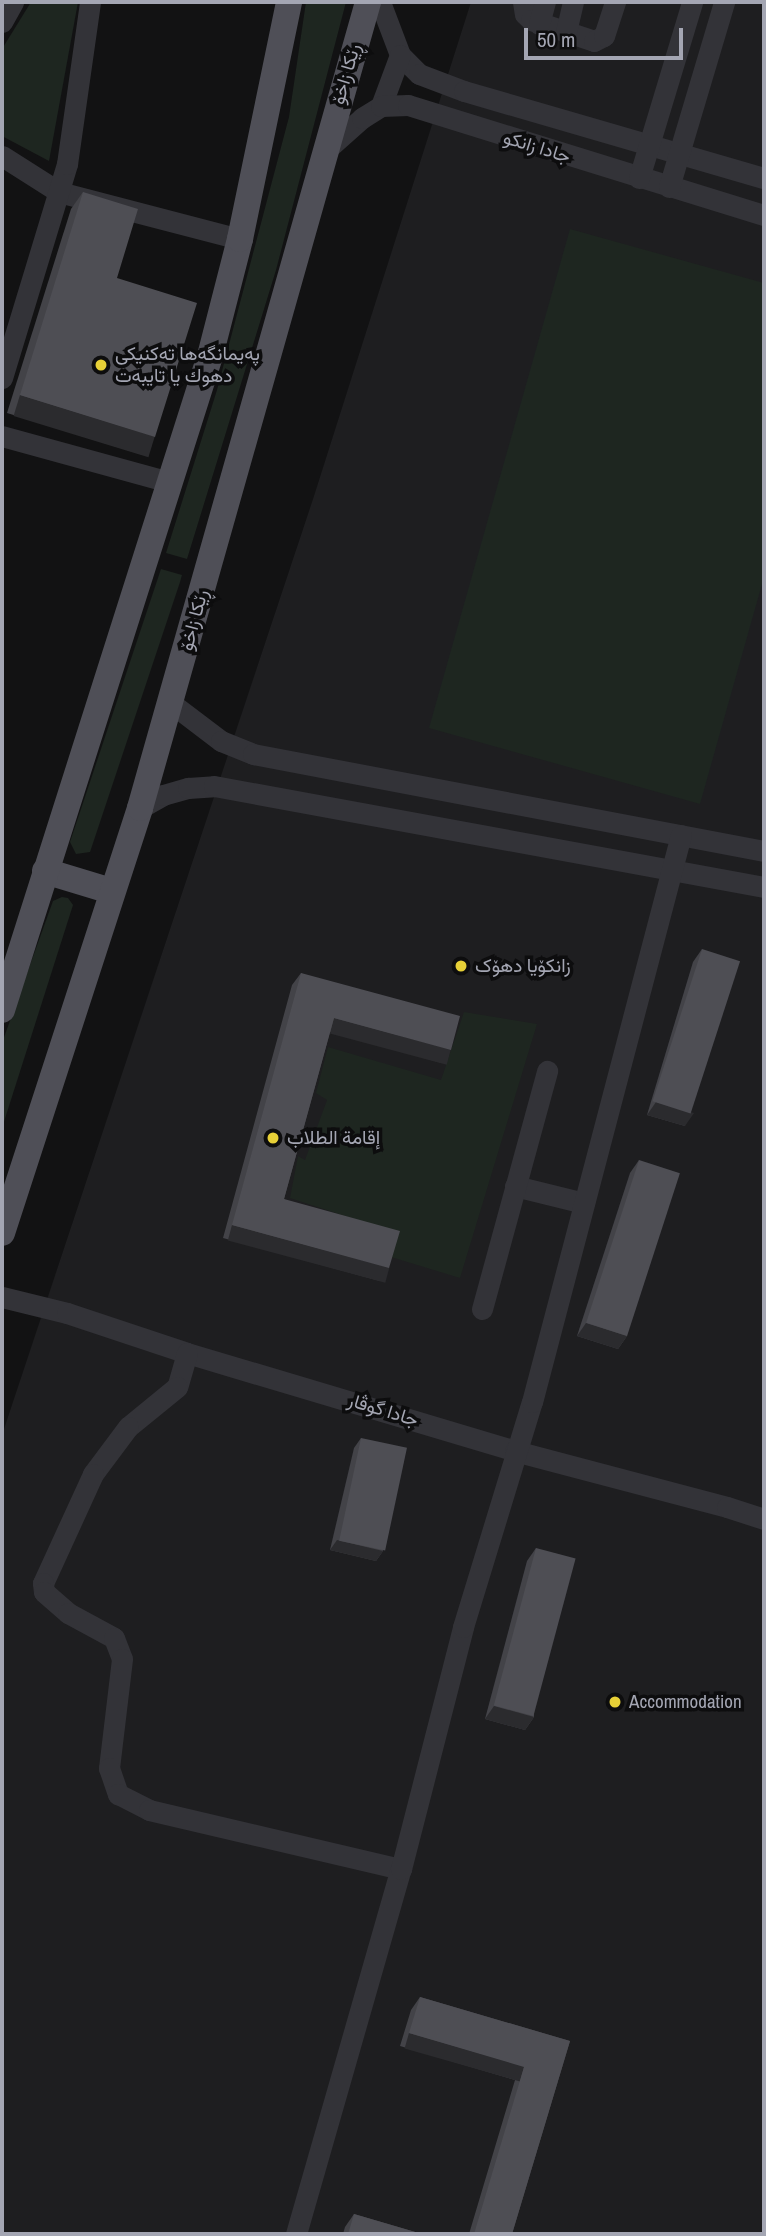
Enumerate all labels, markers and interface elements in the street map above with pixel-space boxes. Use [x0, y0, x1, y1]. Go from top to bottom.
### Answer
scale bar [528, 14, 687, 58]
text: 50 m [537, 25, 575, 54]
street label: ڕێکا زاخۆ [326, 41, 366, 107]
street label: جادا زانکو [501, 126, 573, 168]
place label: پەیمانگەها تەکنیکی دهوك یا تایبەت [115, 343, 260, 387]
marker: پەیمانگەها تەکنیکی دهوك یا تایبەت [93, 357, 109, 373]
street label: ڕێکا زاخۆ [175, 587, 213, 653]
place label: زانکۆیا دهۆک [475, 955, 571, 977]
marker: زانکۆیا دهۆک [453, 958, 469, 974]
place label: إقامة الطلاب [287, 1127, 380, 1149]
marker: إقامة الطلاب [265, 1130, 281, 1146]
street label: جادا گوڤار [345, 1388, 421, 1432]
place label: Accommodation [629, 1691, 742, 1713]
marker: Accommodation [607, 1694, 623, 1710]

